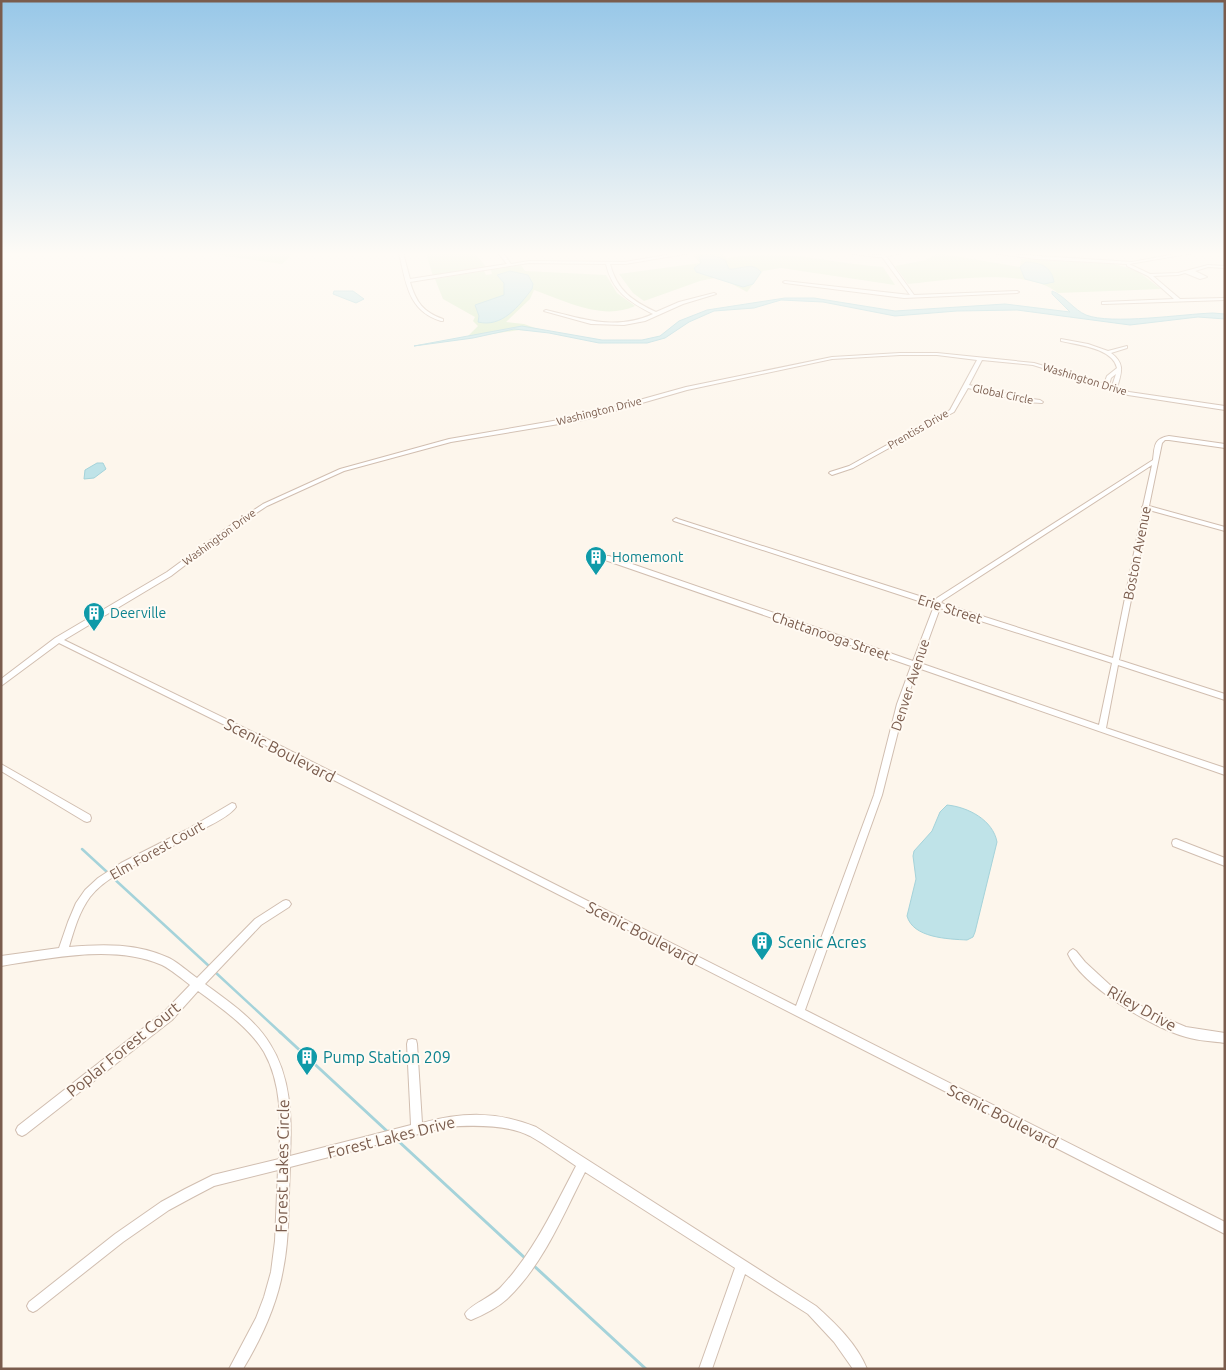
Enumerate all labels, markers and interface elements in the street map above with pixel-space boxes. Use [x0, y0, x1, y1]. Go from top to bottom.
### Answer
street label: Washington Drive [1041, 360, 1129, 398]
street label: Global Circle [972, 382, 1034, 406]
street label: Washington Drive [555, 395, 643, 427]
street label: Prentiss Drive [885, 407, 951, 451]
street label: Boston Avenue [1120, 505, 1154, 601]
street label: Washington Drive [180, 506, 258, 568]
building icon: Homemont [584, 545, 608, 576]
place label: Homemont [612, 549, 684, 565]
street label: Erie Street [916, 591, 985, 627]
building icon: Deerville [82, 601, 106, 632]
place label: Deerville [110, 605, 166, 621]
street label: Chattanooga Street [770, 608, 893, 664]
street label: Denver Avenue [888, 637, 932, 733]
street label: Scenic Boulevard [222, 714, 338, 786]
street label: Elm Forest Court [107, 817, 208, 883]
street label: Scenic Boulevard [584, 897, 700, 969]
building icon: Scenic Acres [750, 930, 774, 961]
place label: Scenic Acres [778, 933, 866, 951]
street label: Riley Drive [1104, 982, 1180, 1034]
street label: Poplar Forest Court [63, 997, 184, 1100]
building icon: Pump Station 209 [295, 1045, 319, 1076]
place label: Pump Station 209 [323, 1048, 451, 1066]
street label: Scenic Boulevard [945, 1080, 1061, 1152]
street label: Forest Lakes Circle [272, 1099, 292, 1233]
street label: Forest Lakes Drive [325, 1112, 457, 1162]

